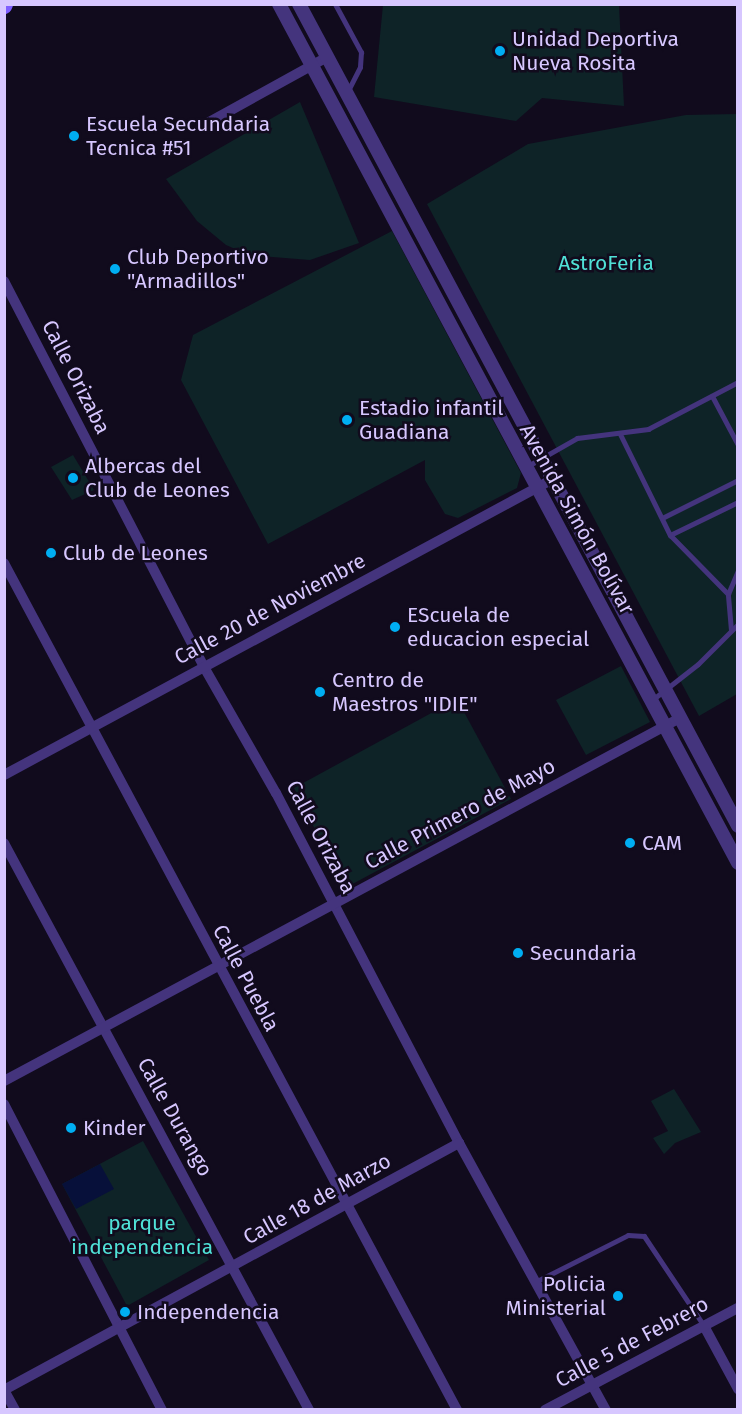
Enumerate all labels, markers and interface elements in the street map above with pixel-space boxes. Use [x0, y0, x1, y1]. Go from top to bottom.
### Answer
place label: Unidad Deportiva Nueva Rosita [512, 26, 679, 76]
marker: Unidad Deportiva Nueva Rosita [493, 44, 507, 58]
place label: Escuela Secundaria Tecnica #51 [86, 111, 270, 161]
marker: Escuela Secundaria Tecnica #51 [67, 129, 81, 143]
place label: Club Deportivo "Armadillos" [127, 244, 269, 294]
park label: AstroFeria [558, 250, 654, 276]
marker: Club Deportivo "Armadillos" [108, 262, 122, 276]
street label: Calle Orizaba [37, 316, 115, 438]
place label: Estadio infantil Guadiana [359, 395, 503, 445]
marker: Estadio infantil Guadiana [340, 413, 354, 427]
street label: Avenida Simón Bolívar [514, 419, 640, 619]
place label: Albercas del Club de Leones [85, 453, 230, 503]
marker: Albercas del Club de Leones [66, 471, 80, 485]
place label: Club de Leones [63, 540, 208, 566]
marker: Club de Leones [44, 546, 58, 560]
street label: Calle 20 de Noviembre [170, 548, 370, 670]
place label: EScuela de educacion especial [407, 602, 589, 652]
marker: EScuela de educacion especial [388, 620, 402, 634]
place label: Centro de Maestros "IDIE" [332, 667, 478, 717]
marker: Centro de Maestros "IDIE" [313, 685, 327, 699]
street label: Calle Primero de Mayo [360, 753, 560, 875]
street label: Calle Orizaba [281, 776, 361, 898]
place label: CAM [642, 830, 682, 856]
marker: CAM [623, 836, 637, 850]
street label: Calle Puebla [207, 920, 285, 1036]
place label: Secundaria [530, 940, 637, 966]
marker: Secundaria [511, 946, 525, 960]
street label: Calle Durango [132, 1053, 218, 1181]
place label: Kinder [83, 1115, 146, 1141]
marker: Kinder [64, 1121, 78, 1135]
street label: Calle 18 de Marzo [239, 1148, 395, 1250]
park label: parque independencia [71, 1210, 213, 1260]
place label: Policia Ministerial [506, 1271, 606, 1321]
marker: Policia Ministerial [611, 1289, 625, 1303]
street label: Calle 5 de Febrero [551, 1291, 713, 1393]
place label: Independencia [137, 1299, 279, 1325]
marker: Independencia [118, 1305, 132, 1319]

